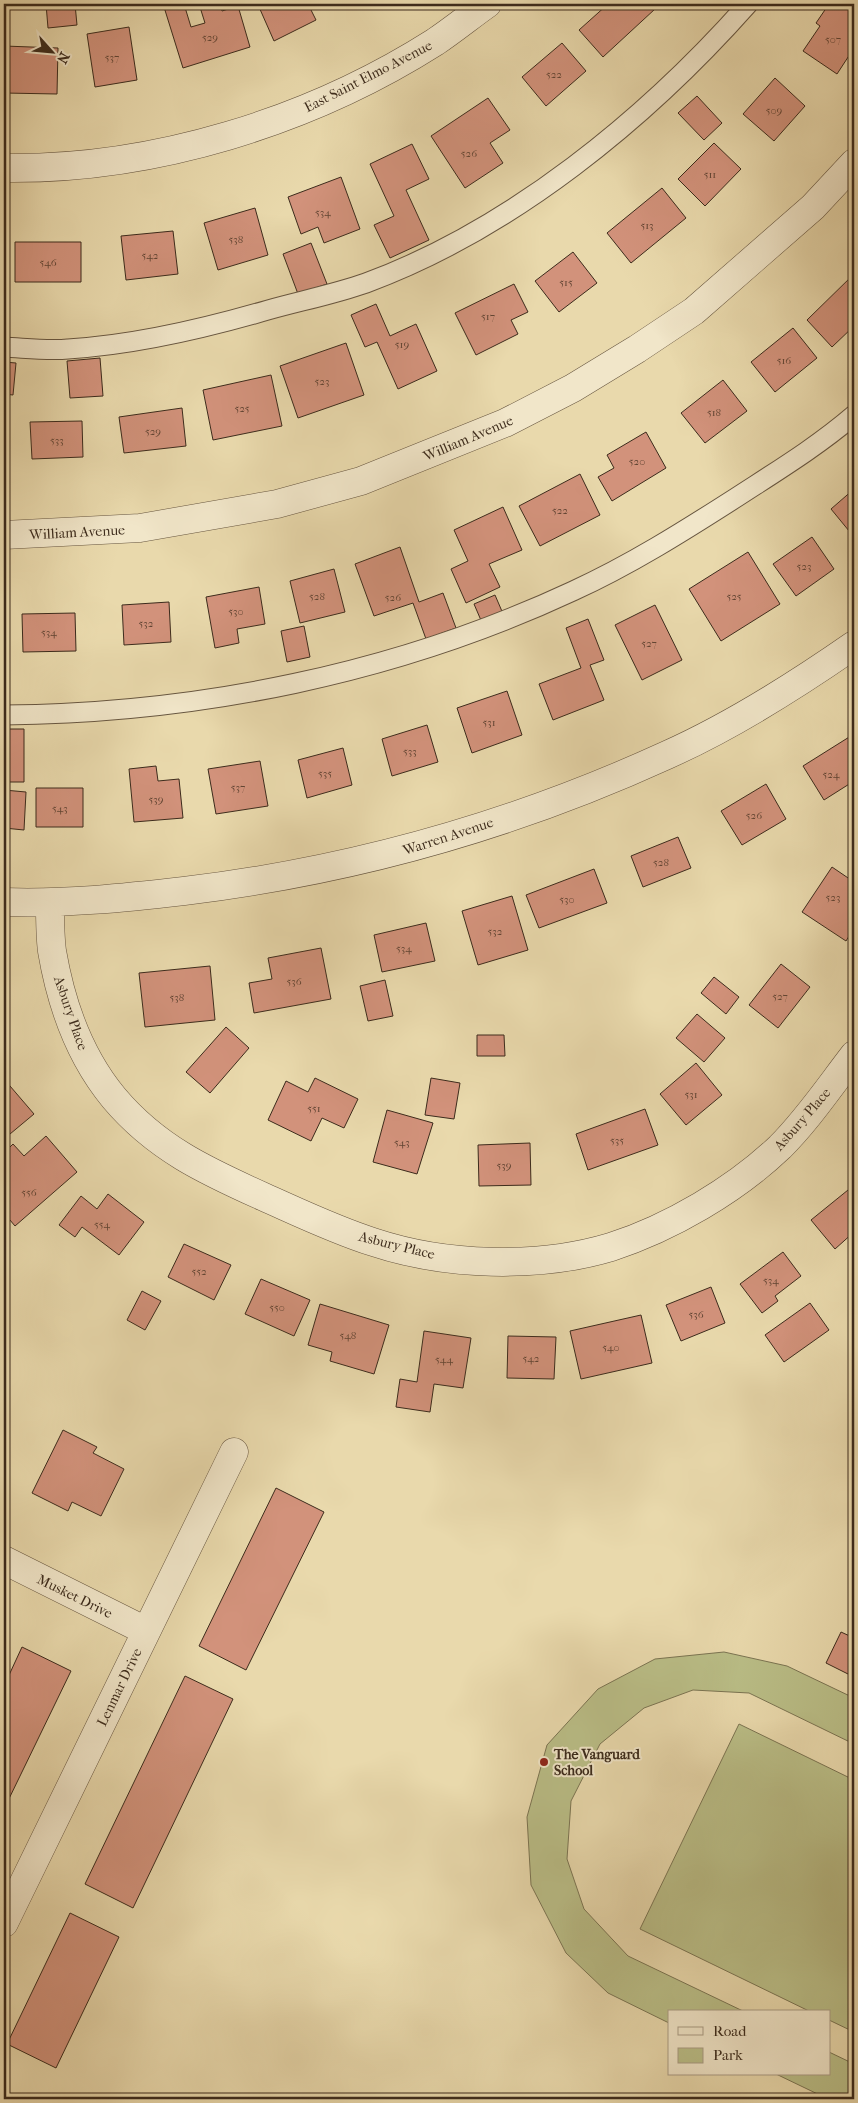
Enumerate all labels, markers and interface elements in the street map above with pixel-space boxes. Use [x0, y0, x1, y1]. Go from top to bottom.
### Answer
north arrow [28, 28, 78, 78]
house number: 529 [202, 31, 218, 44]
house number: 507 [825, 33, 841, 46]
street label: East Saint Elmo Avenue [301, 37, 435, 116]
text: N [53, 49, 73, 67]
house number: 537 [105, 51, 119, 64]
house number: 522 [546, 68, 562, 81]
house number: 509 [766, 104, 783, 117]
house number: 526 [461, 147, 477, 160]
house number: 511 [704, 168, 716, 181]
house number: 534 [315, 206, 331, 219]
house number: 513 [640, 219, 654, 232]
house number: 538 [229, 233, 243, 246]
house number: 542 [142, 249, 159, 262]
house number: 546 [39, 256, 57, 269]
house number: 515 [559, 276, 573, 289]
house number: 517 [481, 310, 495, 323]
house number: 519 [395, 338, 409, 351]
house number: 516 [777, 354, 791, 367]
house number: 523 [315, 375, 329, 388]
house number: 525 [234, 402, 250, 415]
house number: 518 [707, 406, 721, 419]
street label: William Avenue [420, 412, 516, 465]
house number: 529 [145, 425, 161, 438]
house number: 533 [50, 434, 64, 447]
house number: 520 [629, 455, 645, 468]
house number: 522 [552, 504, 568, 517]
street label: William Avenue [28, 521, 125, 544]
house number: 523 [797, 560, 811, 573]
house number: 528 [309, 590, 325, 603]
house number: 525 [726, 590, 742, 603]
house number: 526 [385, 591, 401, 604]
house number: 530 [228, 605, 244, 618]
house number: 532 [139, 617, 154, 630]
house number: 534 [41, 626, 57, 639]
house number: 527 [641, 637, 657, 650]
house number: 531 [482, 716, 496, 729]
house number: 533 [403, 745, 417, 758]
house number: 535 [318, 767, 332, 780]
house number: 524 [823, 768, 840, 781]
house number: 537 [231, 781, 245, 794]
house number: 539 [148, 793, 164, 806]
house number: 543 [52, 802, 68, 815]
house number: 526 [746, 809, 762, 822]
street label: Warren Avenue [400, 814, 496, 859]
house number: 528 [653, 856, 669, 869]
house number: 523 [826, 891, 840, 904]
house number: 530 [559, 893, 575, 906]
house number: 532 [488, 925, 503, 938]
house number: 534 [396, 942, 412, 955]
street label: Asbury Place [50, 973, 91, 1053]
house number: 536 [286, 975, 302, 988]
house number: 527 [772, 990, 788, 1003]
house number: 538 [170, 991, 184, 1004]
street label: Asbury Place [770, 1084, 834, 1155]
house number: 531 [684, 1088, 698, 1101]
house number: 551 [307, 1102, 321, 1115]
house number: 535 [610, 1134, 624, 1147]
house number: 543 [394, 1136, 410, 1149]
house number: 539 [496, 1159, 512, 1172]
house number: 556 [21, 1186, 37, 1199]
house number: 554 [94, 1218, 110, 1231]
street label: Asbury Place [356, 1228, 437, 1263]
house number: 552 [191, 1265, 207, 1278]
house number: 534 [763, 1274, 779, 1287]
house number: 550 [269, 1301, 285, 1314]
house number: 536 [688, 1308, 704, 1321]
house number: 548 [340, 1329, 356, 1342]
house number: 540 [602, 1341, 620, 1354]
house number: 542 [523, 1352, 540, 1365]
house number: 544 [435, 1353, 453, 1366]
street label: Musket Drive [34, 1571, 115, 1622]
street label: Lenmar Drive [93, 1645, 146, 1729]
place label: The Vanguard School [553, 1746, 641, 1779]
marker: The Vanguard School [538, 1756, 550, 1768]
legend [668, 2010, 830, 2076]
text: Road [713, 2022, 747, 2040]
text: Park [713, 2046, 743, 2064]

